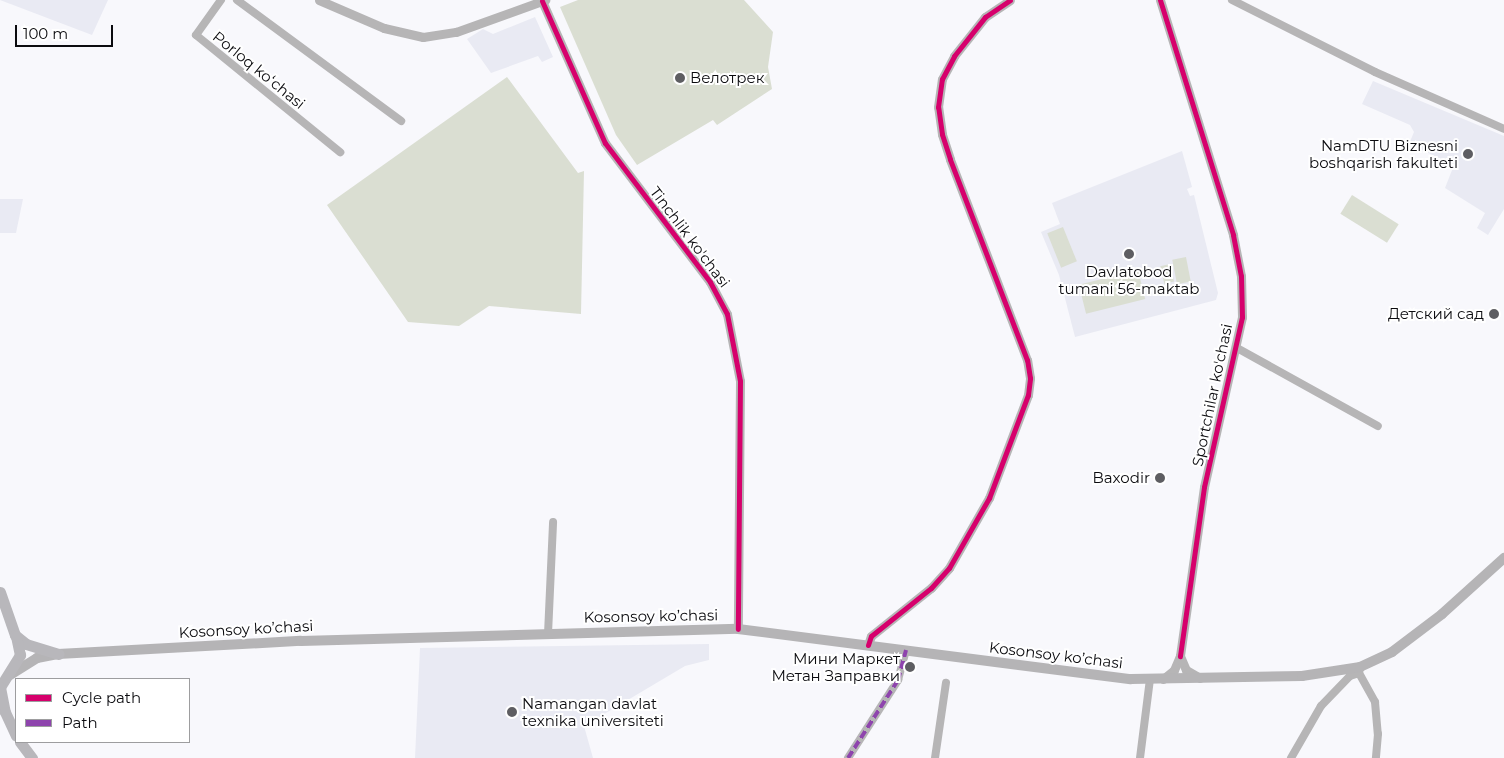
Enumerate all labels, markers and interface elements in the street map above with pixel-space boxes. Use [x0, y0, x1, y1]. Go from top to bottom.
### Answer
scale bar [18, 15, 115, 47]
text: 100 m [23, 24, 68, 43]
street label: Porloq koʻchasi [209, 27, 309, 113]
place label: Велотрек [690, 69, 764, 87]
marker: Велотрек [674, 72, 686, 84]
place label: NamDTU Biznesni boshqarish fakulteti [1309, 136, 1458, 171]
marker: NamDTU Biznesni boshqarish fakulteti [1462, 148, 1474, 160]
street label: Tinchlik ko'chasi [646, 183, 734, 291]
marker: Davlatobod tumani 56-maktab [1123, 248, 1135, 260]
place label: Davlatobod tumani 56-maktab [1058, 262, 1200, 297]
place label: Детский сад [1388, 305, 1484, 323]
marker: Детский сад [1488, 308, 1500, 320]
street label: Sportchilar ko'chasi [1188, 322, 1236, 468]
place label: Baxodir [1092, 469, 1150, 487]
marker: Baxodir [1154, 472, 1166, 484]
street label: Kosonsoy ko’chasi [584, 606, 718, 626]
street label: Kosonsoy ko’chasi [178, 616, 314, 642]
street label: Kosonsoy ko’chasi [988, 638, 1124, 672]
place label: Мини Маркет Метан Заправки [771, 649, 900, 684]
marker: Мини Маркет Метан Заправки [904, 661, 916, 673]
legend [15, 678, 190, 743]
text: Cycle path [62, 688, 141, 707]
place label: Namangan davlat texnika universiteti [522, 694, 664, 729]
marker: Namangan davlat texnika universiteti [506, 706, 518, 718]
text: Path [62, 713, 98, 732]

